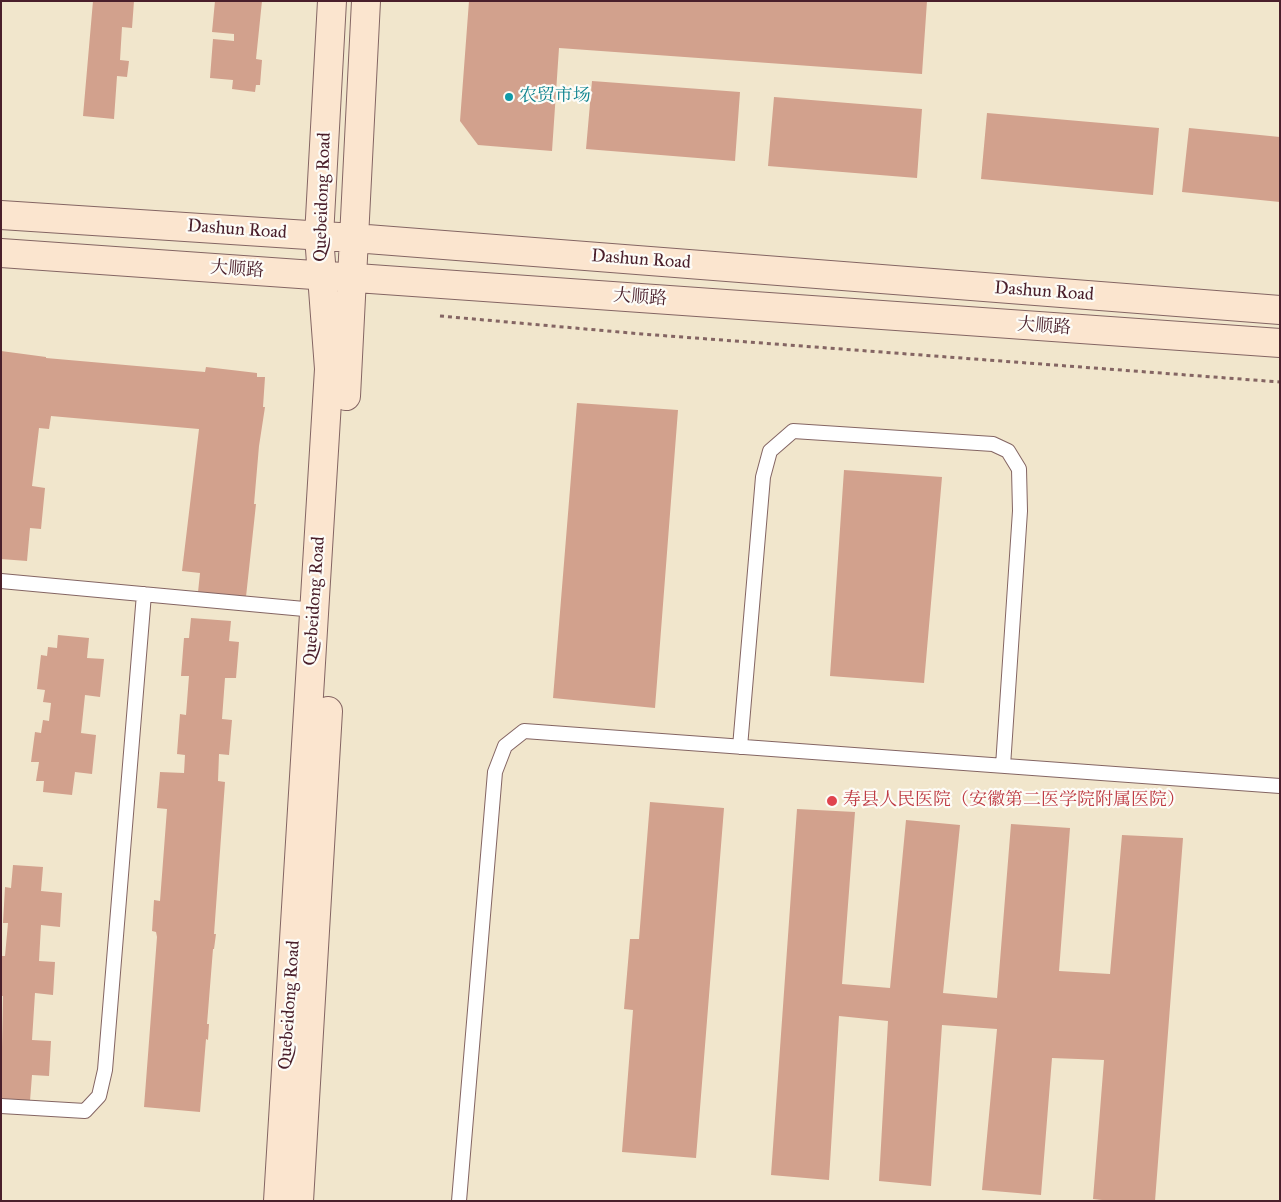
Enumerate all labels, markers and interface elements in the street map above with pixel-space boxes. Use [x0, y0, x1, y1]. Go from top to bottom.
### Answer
place label: 农贸市场 [519, 86, 591, 108]
marker: 农贸市场 [503, 91, 515, 103]
street label: Quebeidong Road [310, 132, 336, 262]
street label: Dashun Road [186, 216, 288, 244]
street label: Dashun Road [590, 246, 692, 274]
street label: 大顺路 [209, 257, 265, 283]
street label: Dashun Road [993, 278, 1095, 306]
street label: 大顺路 [612, 285, 668, 311]
street label: 大顺路 [1016, 314, 1072, 340]
street label: Quebeidong Road [300, 536, 330, 666]
place label: 寿县人民医院（安徽第二医学院附属医院） [843, 790, 1185, 812]
marker: 寿县人民医院（安徽第二医学院附属医院） [825, 794, 839, 808]
street label: Quebeidong Road [275, 940, 305, 1070]

